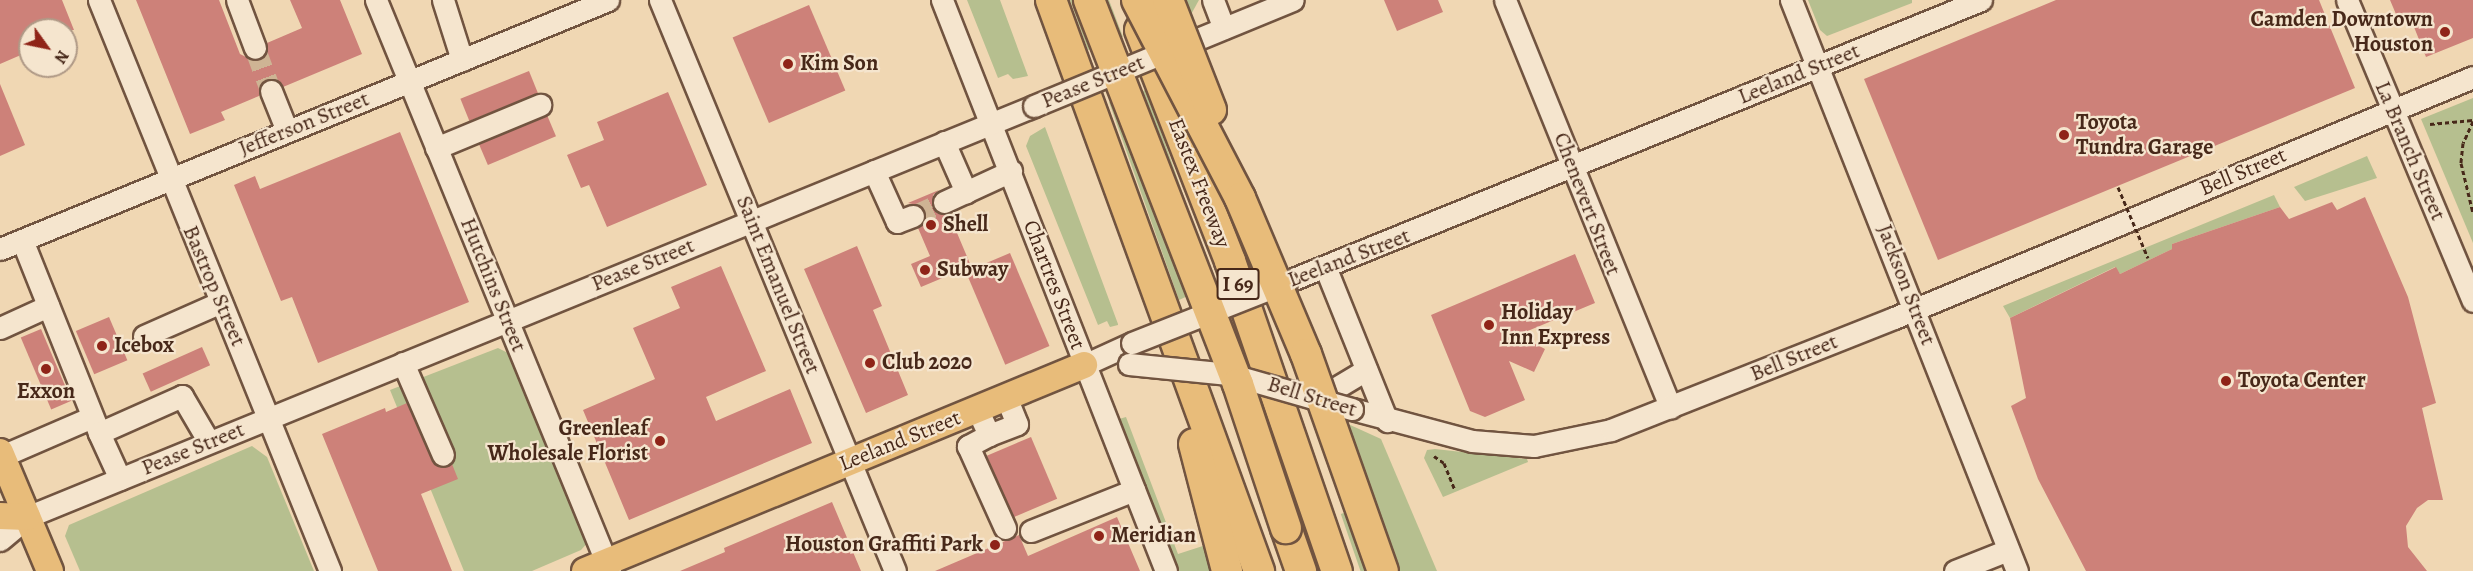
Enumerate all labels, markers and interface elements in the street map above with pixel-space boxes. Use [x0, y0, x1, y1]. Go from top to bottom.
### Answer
place label: Camden Downtown Houston [2250, 6, 2433, 57]
north arrow [18, 18, 78, 78]
marker: Camden Downtown Houston [2438, 25, 2452, 39]
street label: Leeland Street [1734, 38, 1864, 110]
text: N [49, 46, 74, 68]
street label: Pease Street [1038, 49, 1148, 115]
place label: Kim Son [800, 51, 878, 77]
marker: Kim Son [781, 57, 795, 71]
street label: La Branch Street [2369, 77, 2451, 225]
street label: Jefferson Street [235, 86, 373, 162]
place label: Toyota Tundra Garage [2076, 109, 2213, 160]
street label: Eastex Freeway [1162, 114, 1236, 252]
marker: Toyota Tundra Garage [2057, 128, 2071, 142]
street label: Chenevert Street [1548, 129, 1626, 279]
street label: Bell Street [2196, 142, 2290, 202]
street label: Saint Emanuel Street [730, 192, 826, 378]
place label: Shell [943, 212, 988, 238]
street label: Hutchins Street [454, 214, 532, 356]
street label: Chartres Street [1017, 216, 1091, 354]
marker: Shell [924, 218, 938, 232]
street label: Jackson Street [1871, 221, 1941, 349]
street label: Bastrop Street [177, 222, 251, 350]
street label: Leeland Street [1284, 223, 1414, 293]
street label: Pease Street [588, 232, 698, 298]
place label: Subway [937, 257, 1008, 283]
marker: Subway [918, 263, 932, 277]
road number: I 69 [1216, 266, 1260, 302]
place label: Holiday Inn Express [1501, 299, 1610, 350]
marker: Holiday Inn Express [1482, 318, 1496, 332]
street label: Bell Street [1746, 329, 1842, 387]
place label: Icebox [114, 333, 174, 359]
marker: Icebox [95, 339, 109, 353]
place label: Club 2020 [882, 350, 972, 376]
marker: Club 2020 [863, 356, 877, 370]
marker: Exxon [39, 362, 53, 376]
place label: Toyota Center [2238, 368, 2366, 394]
street label: Bell Street [1264, 371, 1360, 423]
marker: Toyota Center [2219, 374, 2233, 388]
place label: Exxon [17, 379, 75, 405]
street label: Leeland Street [835, 405, 965, 477]
place label: Greenleaf Wholesale Florist [487, 415, 648, 466]
street label: Pease Street [138, 416, 248, 482]
marker: Greenleaf Wholesale Florist [653, 434, 667, 448]
place label: Meridian [1111, 523, 1196, 549]
marker: Meridian [1092, 529, 1106, 543]
place label: Houston Graffiti Park [785, 532, 983, 558]
marker: Houston Graffiti Park [988, 538, 1002, 552]

